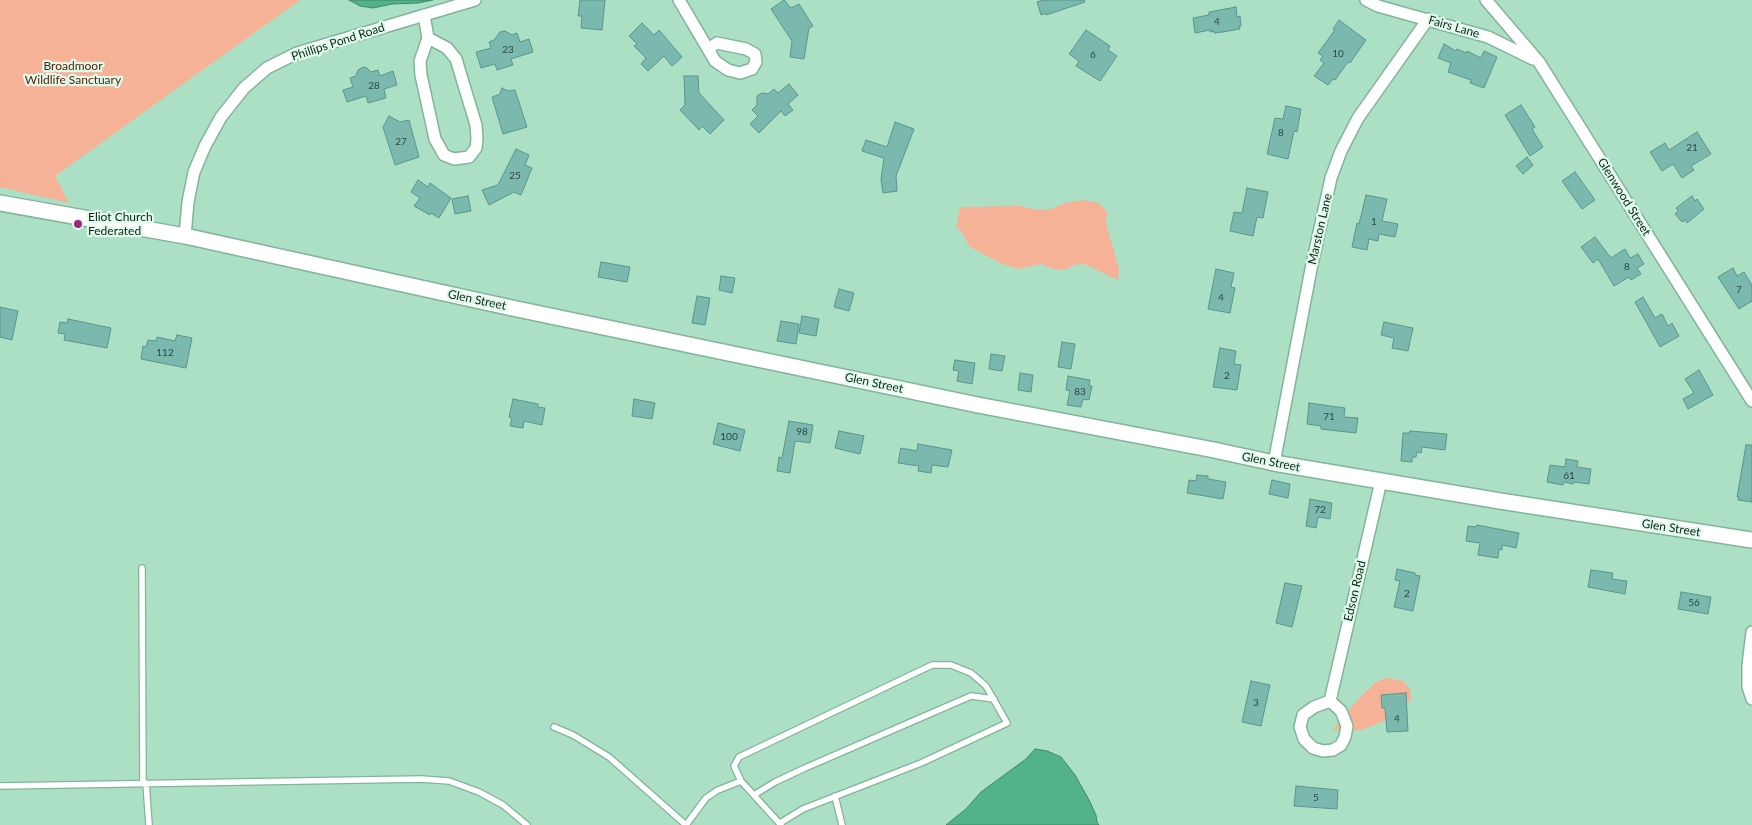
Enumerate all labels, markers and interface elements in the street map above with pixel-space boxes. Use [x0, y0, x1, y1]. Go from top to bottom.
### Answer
street label: Fairs Lane [1427, 13, 1481, 41]
house number: 4 [1214, 16, 1220, 28]
street label: Phillips Pond Road [290, 20, 386, 64]
house number: 23 [502, 44, 514, 56]
house number: 10 [1332, 48, 1344, 60]
house number: 6 [1090, 49, 1096, 61]
park label: Broadmoor Wildlife Sanctuary [25, 59, 121, 87]
house number: 28 [368, 80, 380, 92]
house number: 8 [1278, 127, 1284, 139]
house number: 27 [395, 136, 407, 148]
house number: 21 [1686, 142, 1698, 154]
street label: Glenwood Street [1594, 155, 1654, 239]
house number: 25 [509, 170, 521, 182]
street label: Marston Lane [1305, 192, 1335, 266]
place label: Eliot Church Federated [88, 210, 153, 238]
house number: 1 [1371, 216, 1377, 228]
marker: Eliot Church Federated [72, 218, 84, 230]
house number: 8 [1624, 261, 1630, 273]
house number: 7 [1736, 284, 1742, 296]
street label: Glen Street [447, 287, 507, 313]
house number: 4 [1218, 292, 1224, 304]
house number: 112 [156, 347, 174, 359]
street label: Glen Street [844, 370, 904, 396]
house number: 2 [1224, 370, 1230, 382]
house number: 83 [1074, 386, 1086, 398]
house number: 71 [1323, 411, 1335, 423]
house number: 98 [796, 426, 808, 438]
house number: 100 [720, 431, 738, 443]
street label: Glen Street [1241, 449, 1301, 475]
house number: 61 [1563, 470, 1575, 482]
house number: 72 [1314, 504, 1326, 516]
street label: Glen Street [1641, 516, 1701, 540]
street label: Edson Road [1341, 559, 1369, 623]
house number: 2 [1404, 588, 1410, 600]
house number: 56 [1688, 597, 1700, 609]
house number: 3 [1253, 697, 1259, 709]
house number: 4 [1394, 713, 1400, 725]
house number: 5 [1313, 792, 1319, 804]

